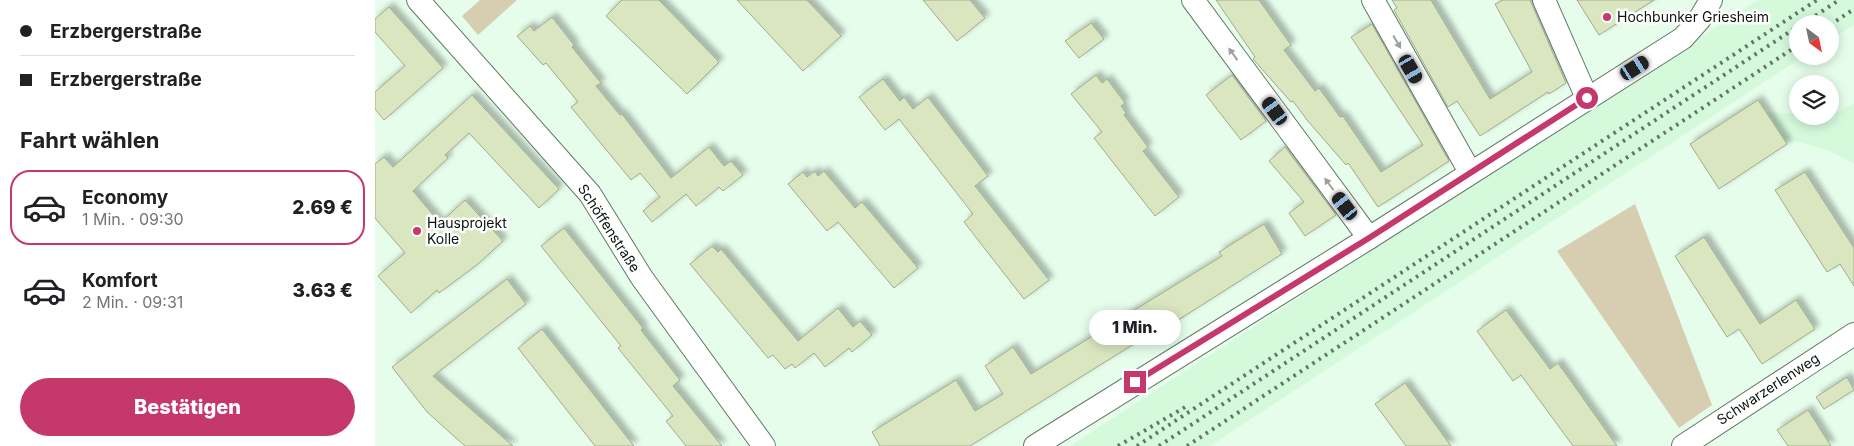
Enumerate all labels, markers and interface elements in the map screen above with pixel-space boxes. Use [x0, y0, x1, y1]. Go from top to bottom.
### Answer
place label: Hochbunker Griesheim [1617, 8, 1769, 25]
marker: Hochbunker Griesheim [1601, 11, 1613, 23]
north arrow [1789, 15, 1839, 65]
map controls [1789, 15, 1839, 125]
text: Erzbergerstraße [50, 20, 202, 43]
one-way arrow [1392, 36, 1401, 49]
one-way arrow [1228, 47, 1238, 61]
car [1397, 52, 1424, 86]
car [1618, 54, 1651, 82]
text: Erzbergerstraße [50, 68, 202, 91]
button: layers [1789, 75, 1839, 125]
route start [1576, 87, 1598, 109]
car [1260, 94, 1289, 128]
text: Fahrt wählen [20, 127, 160, 153]
one-way arrow [1324, 178, 1335, 191]
street label: Schöffenstraße [575, 181, 644, 275]
icon: car [22, 185, 67, 230]
text: Economy [82, 186, 168, 209]
car [1329, 190, 1360, 222]
text: 2.69 € [292, 196, 353, 219]
text: 1 Min. · 09:30 [82, 209, 184, 229]
place label: Hausprojekt Kolle [427, 214, 507, 247]
marker: Hausprojekt Kolle [411, 225, 423, 237]
icon: car [22, 268, 67, 313]
text: Komfort [82, 269, 158, 292]
text: 3.63 € [292, 279, 353, 302]
text: 2 Min. · 09:31 [82, 292, 183, 312]
callout: 1 Min. [1089, 310, 1181, 344]
text: 1 Min. [1112, 317, 1158, 337]
street label: Schwarzerlenweg [1713, 349, 1822, 428]
route end [1124, 371, 1146, 393]
button: Bestätigen [20, 378, 355, 436]

